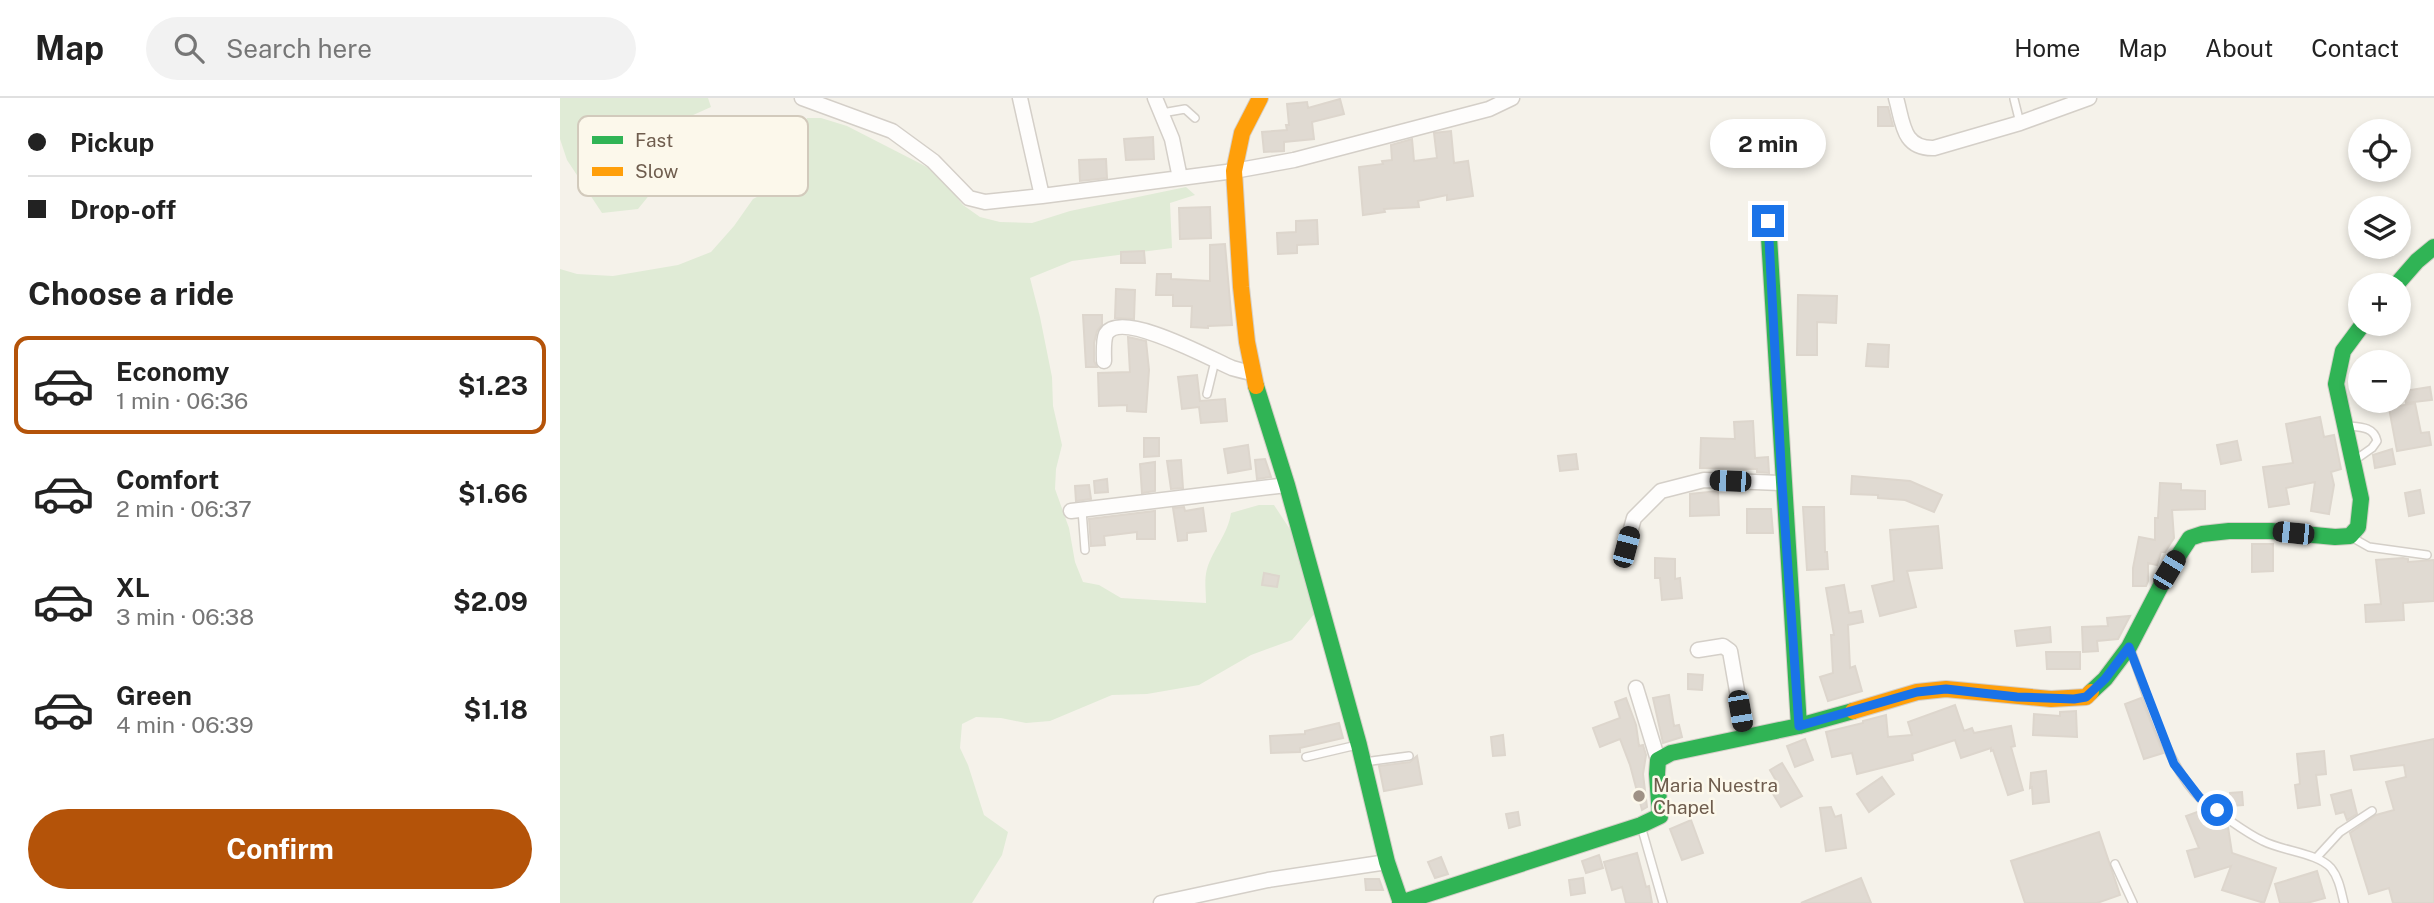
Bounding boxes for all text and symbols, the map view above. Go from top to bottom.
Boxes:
search box [146,17,636,80]
text: Map [35,29,104,67]
icon: search [170,29,208,67]
text: Search here [226,33,372,64]
text: Home [2014,34,2080,62]
text: Map [2118,34,2167,62]
text: About [2205,34,2273,62]
text: Contact [2311,34,2399,62]
legend [578,116,808,196]
map controls [2348,119,2411,413]
button: locate [2348,119,2411,182]
callout: 2 min [1710,120,1826,169]
text: Pickup [70,127,154,158]
text: Fast [635,129,673,151]
text: 2 min [1738,130,1798,157]
text: Slow [635,160,679,182]
text: Drop-off [70,194,176,225]
button: layers [2348,196,2411,259]
route end [1752,205,1784,237]
button: + [2348,273,2411,336]
text: Choose a ride [28,275,234,312]
button: − [2348,350,2411,413]
icon: car [32,354,95,417]
text: Economy [116,356,229,387]
text: $1.23 [458,370,528,401]
text: 1 min · 06:36 [116,387,248,414]
icon: car [32,462,95,525]
text: Comfort [116,464,219,495]
car [1709,470,1752,492]
text: $1.66 [458,478,528,509]
text: 2 min · 06:37 [116,495,252,522]
car [2272,520,2315,546]
car [1611,524,1642,570]
car [2150,547,2189,593]
icon: car [32,570,95,633]
text: XL [116,572,150,603]
text: $2.09 [453,586,528,617]
text: 3 min · 06:38 [116,603,254,630]
icon: car [32,678,95,741]
text: Green [116,680,192,711]
car [1727,688,1754,734]
text: $1.18 [464,694,528,725]
text: 4 min · 06:39 [116,711,254,738]
place label: Maria Nuestra Chapel [1653,774,1778,818]
marker: Maria Nuestra Chapel [1631,788,1647,804]
route start [2201,794,2233,826]
button: Confirm [28,809,532,889]

